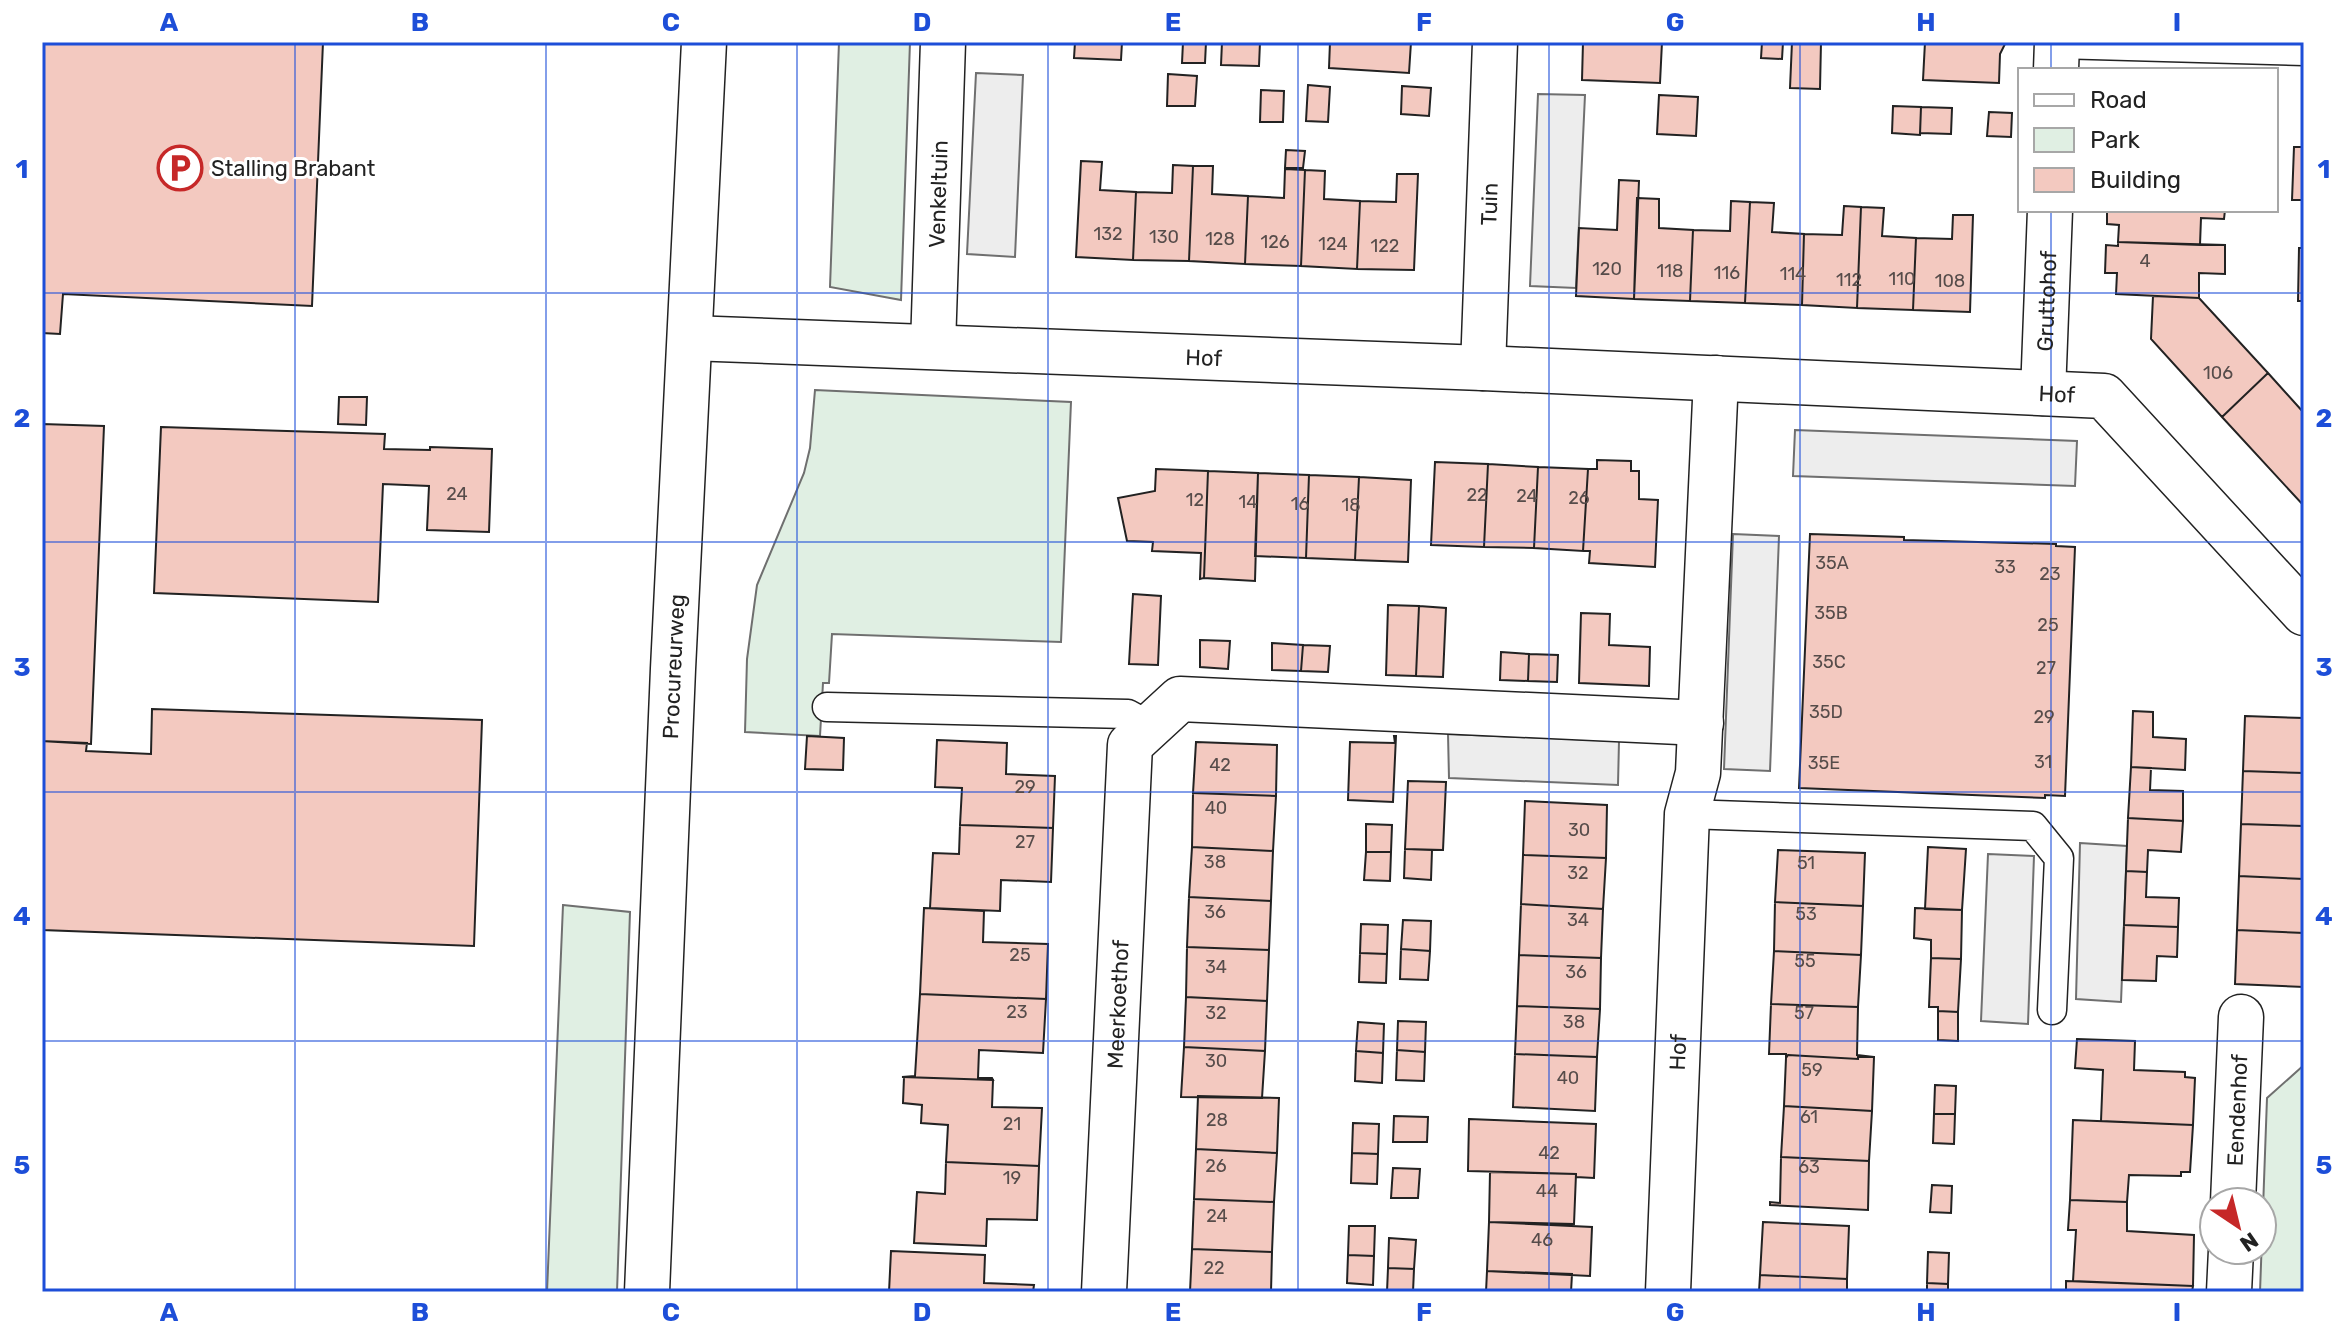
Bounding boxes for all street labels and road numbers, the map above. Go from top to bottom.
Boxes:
street label: Venkeltuin [923,140,954,249]
street label: Tuin [1475,182,1504,226]
street label: Gruttohof [2032,250,2062,352]
street label: Hof [1185,344,1223,372]
street label: Hof [2038,380,2076,409]
street label: Procureurweg [657,593,691,740]
street label: Meerkoethof [1102,939,1135,1070]
street label: Hof [1664,1033,1692,1071]
street label: Eendenhof [2222,1053,2253,1167]

